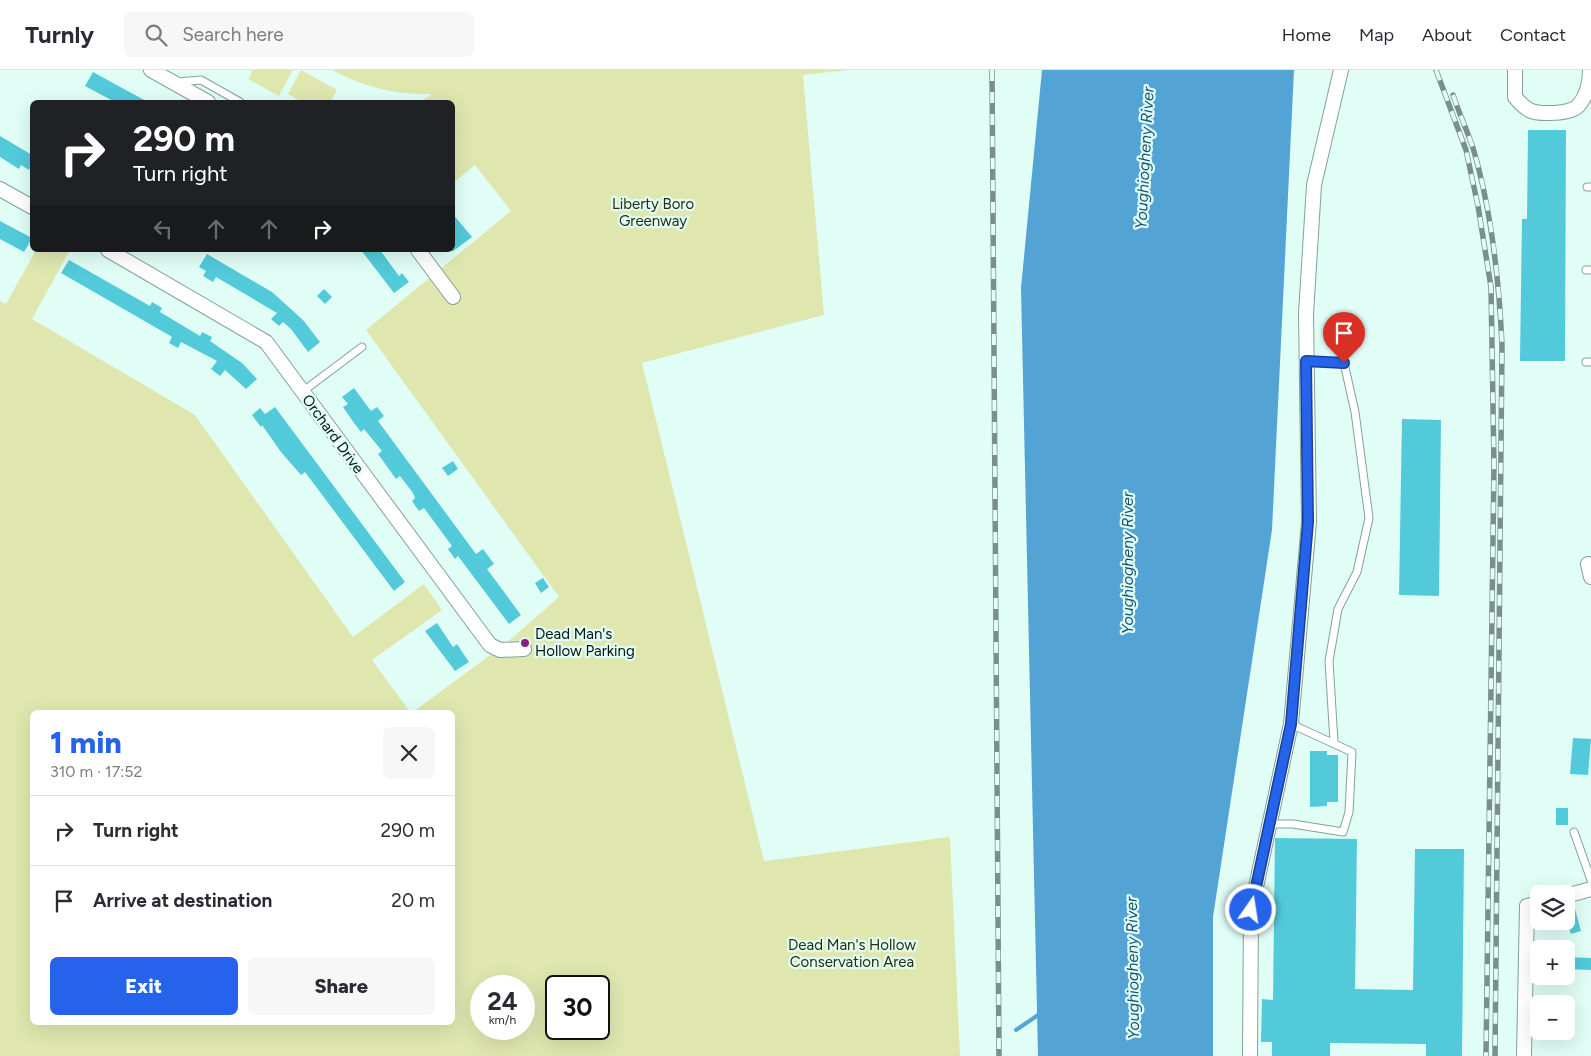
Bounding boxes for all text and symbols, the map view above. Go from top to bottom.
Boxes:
search box [124,12,474,57]
text: Turnly [25,20,94,49]
icon: search [142,21,170,49]
text: Search here [182,23,284,46]
text: Home [1282,24,1331,46]
text: Map [1359,24,1394,46]
text: About [1422,24,1472,46]
text: Contact [1500,24,1566,46]
water label: Youghiogheny River [1131,86,1158,230]
text: 290 m [133,118,235,160]
icon: right [50,120,115,185]
text: Turn right [133,160,228,187]
park label: Liberty Boro Greenway [612,195,694,230]
icon: left [149,215,177,243]
icon: ahead [202,215,230,243]
icon: ahead [255,215,283,243]
icon: right [308,215,336,243]
pin [1323,312,1365,363]
icon: arrive [1330,319,1358,347]
street label: Orchard Drive [298,391,368,477]
water label: Youghiogheny River [1118,491,1137,634]
place label: Dead Man's Hollow Parking [535,625,635,660]
marker: Dead Man's Hollow Parking [519,637,531,649]
text: 1 min [50,724,122,761]
button: close [383,727,435,779]
text: 310 m · 17:52 [50,762,143,781]
icon: right [50,817,78,845]
text: Turn right [93,819,179,842]
text: 290 m [381,819,435,842]
position arrow [1224,883,1276,935]
map controls [1530,885,1575,1040]
button: layers [1530,885,1575,930]
icon: arrive [50,887,78,915]
text: Arrive at destination [93,889,272,912]
text: 20 m [391,889,435,912]
water label: Youghiogheny River [1122,896,1143,1039]
park label: Dead Man's Hollow Conservation Area [788,936,916,971]
button: + [1530,940,1575,985]
button: Exit [50,957,238,1015]
button: Share [248,957,435,1015]
speed limit sign: 30 [545,975,610,1040]
text: 24 [487,986,518,1016]
button: − [1530,995,1575,1040]
text: km/h [489,1013,516,1027]

